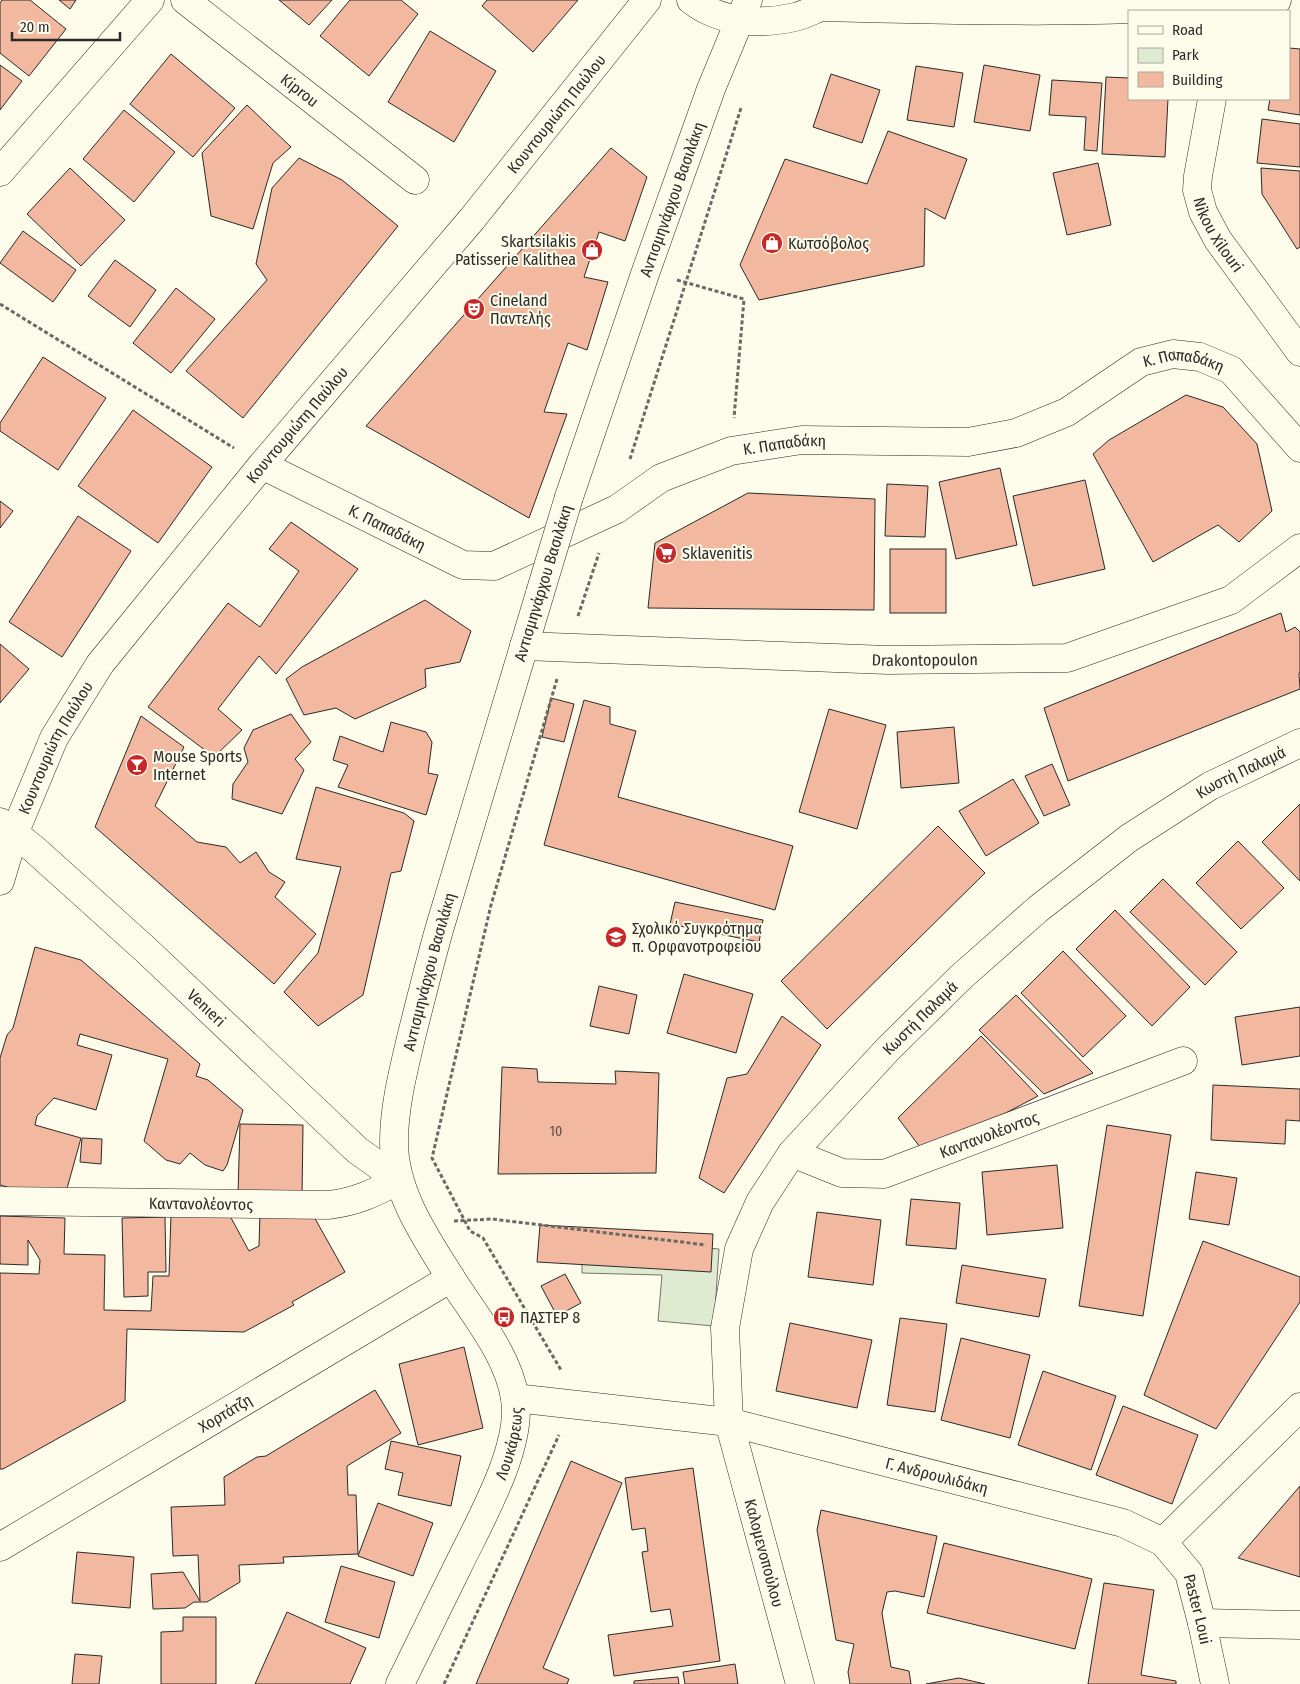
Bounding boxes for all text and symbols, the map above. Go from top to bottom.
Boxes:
scale bar [12,10,120,42]
legend [1128,10,1290,100]
text: 20 m [20,18,50,36]
text: Road [1172,21,1203,39]
text: Park [1172,46,1199,64]
street label: Κουντουριώτη Παύλου [503,50,609,177]
street label: Kiprou [277,69,323,111]
text: Building [1172,71,1223,89]
street label: Αντισμηνάρχου Βασιλάκη [635,119,708,279]
street label: Nikou Xilouri [1190,195,1248,276]
shop icon: Κωτσόβολος [760,231,784,255]
place label: Skartsilakis Patisserie Kalithea [455,232,576,269]
place label: Κωτσόβολος [788,234,869,253]
shop icon: Skartsilakis Patisserie Kalithea [580,238,604,262]
place label: Cineland Παντελής [490,291,551,328]
theatre icon: Cineland Παντελής [462,297,486,321]
street label: Κ. Παπαδάκη [1141,344,1227,376]
street label: Κουντουριώτη Παύλου [242,363,351,487]
street label: Κ. Παπαδάκη [742,430,826,459]
street label: Κ. Παπαδάκη [346,500,429,554]
street label: Αντισμηνάρχου Βασιλάκη [510,502,576,664]
supermarket icon: Sklavenitis [654,541,678,565]
place label: Sklavenitis [682,544,753,563]
street label: Drakontopoulon [871,649,978,670]
street label: Κουντουριώτη Παύλου [14,678,97,817]
street label: Κωστή Παλαμά [1192,742,1289,802]
place label: Mouse Sports Internet [153,747,242,784]
bar icon: Mouse Sports Internet [125,753,149,777]
street label: Αντισμηνάρχου Βασιλάκη [399,890,459,1053]
place label: Σχολικό Συγκρότημα π. Ορφανοτροφείου [632,919,762,956]
school or university icon: Σχολικό Συγκρότημα π. Ορφανοτροφείου [604,925,628,949]
street label: Κωστή Παλαμά [878,977,961,1058]
street label: Venιeri [184,985,230,1030]
street label: Καντανολέοντος [937,1107,1041,1162]
house number: 10 [550,1123,562,1140]
street label: Καντανολέοντος [149,1193,253,1214]
bus stop icon: ΠΑΣΤΕΡ 8 [492,1305,516,1329]
place label: ΠΑΣΤΕΡ 8 [520,1308,580,1327]
street label: Χορτάτζη [195,1390,255,1436]
street label: Λουκάρεως [491,1407,526,1482]
street label: Γ. Ανδρουλιδάκη [884,1453,990,1498]
street label: Καλομενοπούλου [740,1497,788,1609]
street label: Paster Loui [1180,1572,1216,1646]

